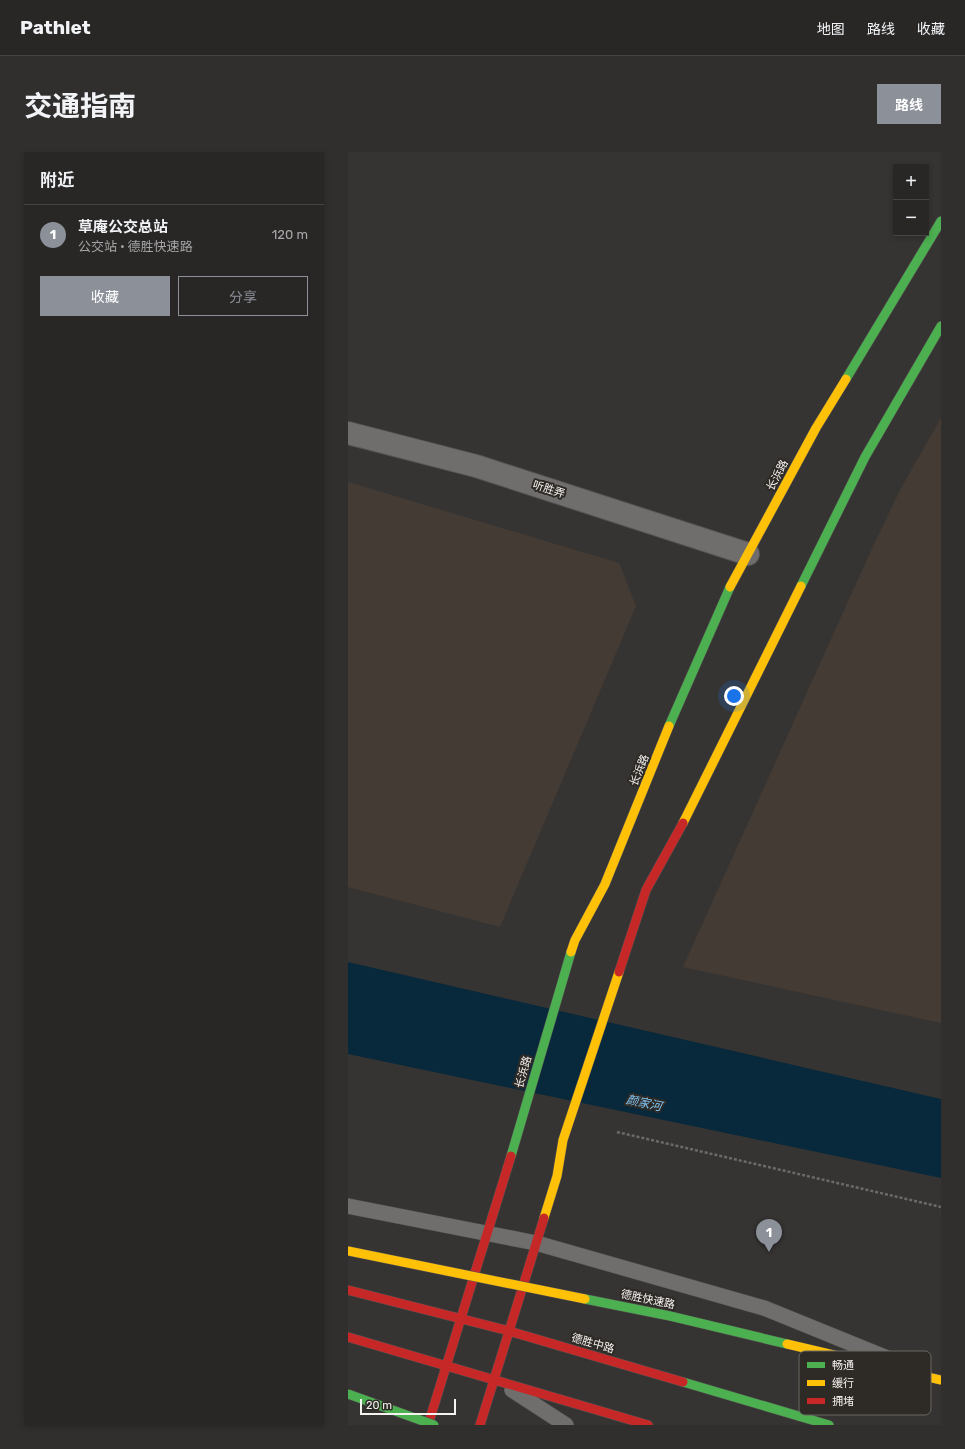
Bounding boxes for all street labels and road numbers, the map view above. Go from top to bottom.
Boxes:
street label: 长浜路 [764,458,791,493]
street label: 听胜弄 [531,478,567,501]
street label: 长浜路 [627,752,652,788]
street label: 长浜路 [513,1054,534,1090]
street label: 德胜快速路 [620,1287,676,1312]
street label: 德胜中路 [570,1331,616,1356]

